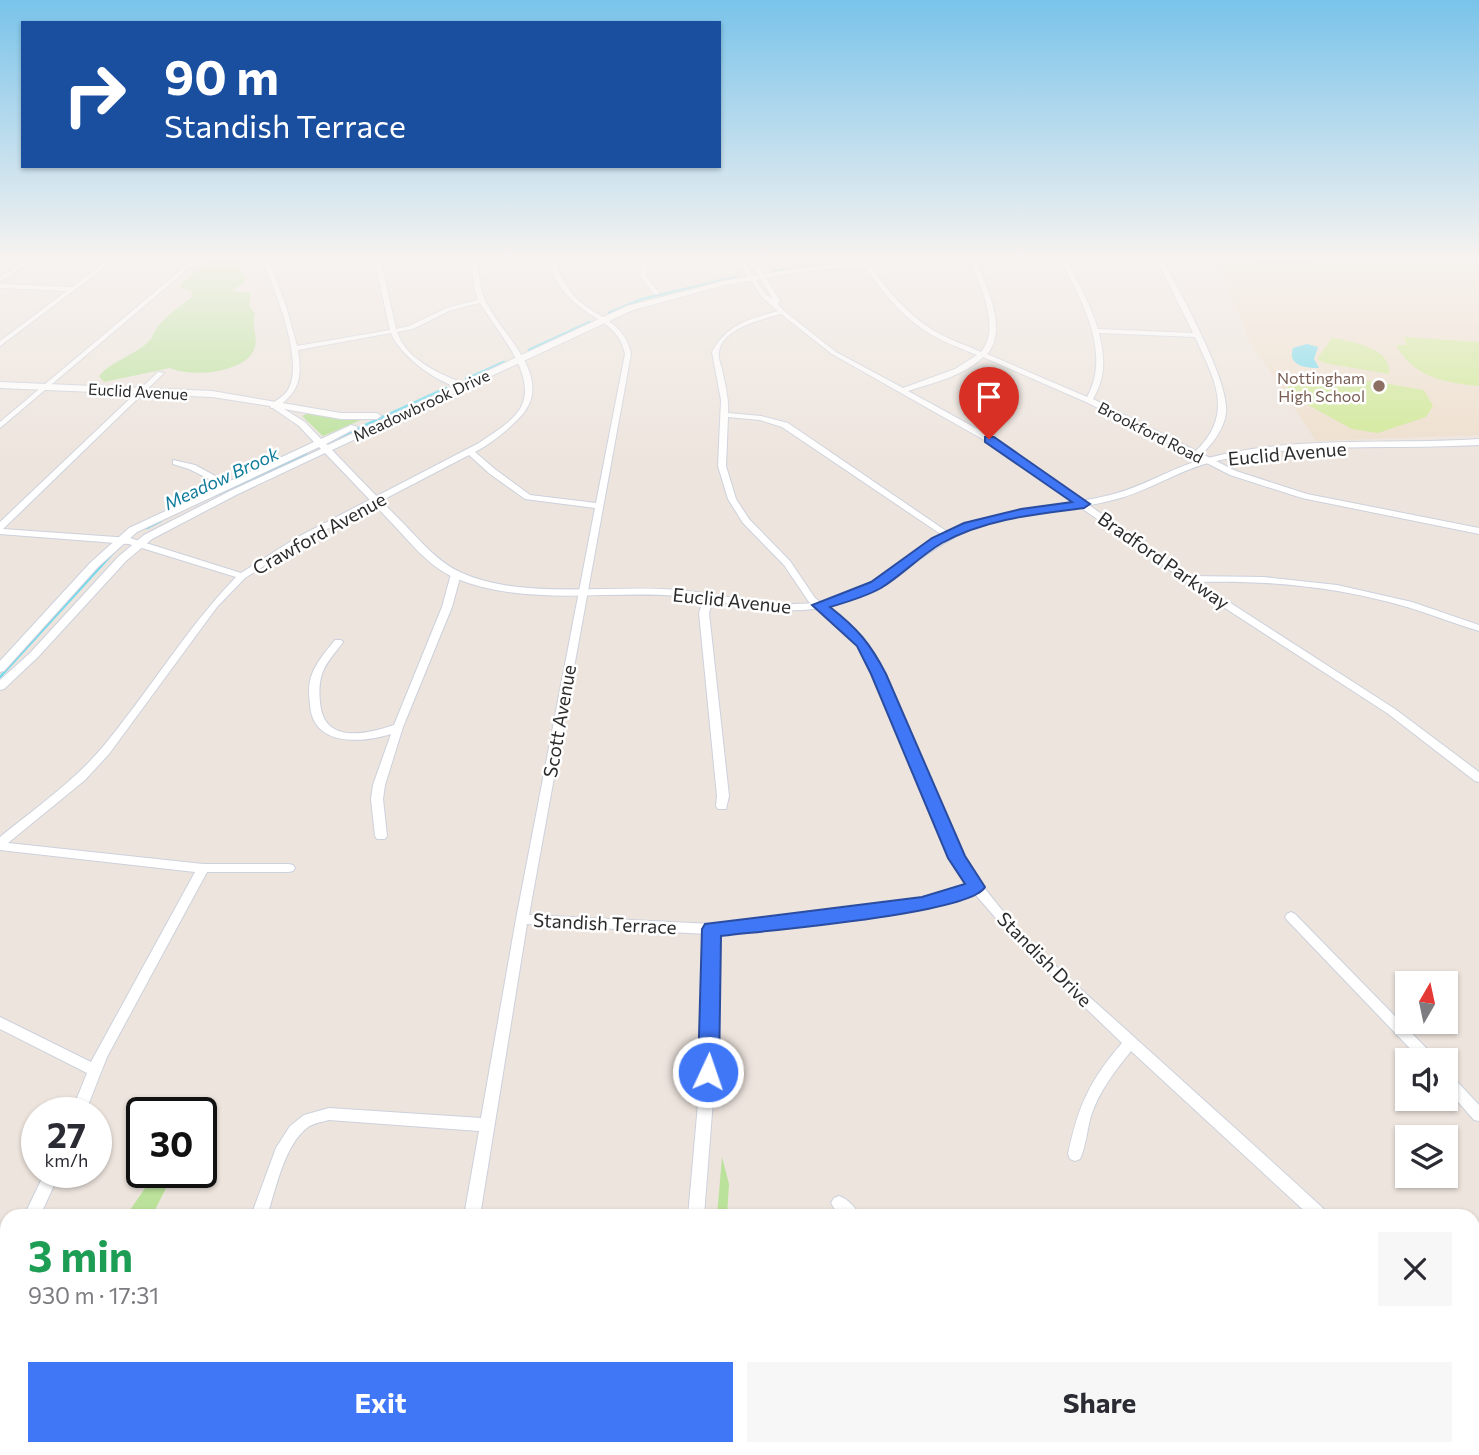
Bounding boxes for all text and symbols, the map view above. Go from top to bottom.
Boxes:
text: 90 m [164,45,279,105]
icon: right [49,49,140,140]
text: Standish Terrace [164,105,406,145]
street label: Meadowbrook Drive [350,365,492,445]
pin [959,367,1019,439]
place label: Nottingham High School [1277,368,1365,405]
icon: arrive [970,378,1008,416]
marker: Nottingham High School [1371,378,1387,394]
street label: Euclid Avenue [87,379,189,403]
street label: Brookford Road [1095,397,1207,467]
street label: Euclid Avenue [1227,436,1347,470]
water label: Meadow Brook [160,441,283,514]
street label: Crawford Avenue [248,487,390,579]
street label: Bradford Parkway [1094,506,1234,614]
street label: Euclid Avenue [672,582,792,618]
street label: Scott Avenue [538,663,580,779]
street label: Standish Drive [993,907,1097,1011]
street label: Standish Terrace [533,908,677,938]
north arrow [1395,971,1458,1034]
map controls [1395,971,1458,1188]
position arrow [671,1035,745,1109]
button: sound [1395,1048,1458,1111]
speed limit sign: 30 [126,1097,217,1188]
text: 27 [47,1112,86,1155]
button: layers [1395,1125,1458,1188]
text: km/h [45,1149,88,1171]
text: 3 min [28,1229,133,1281]
button: close [1378,1232,1452,1306]
text: 930 m · 17:31 [28,1281,159,1309]
button: Exit [28,1362,733,1442]
button: Share [747,1362,1452,1442]

